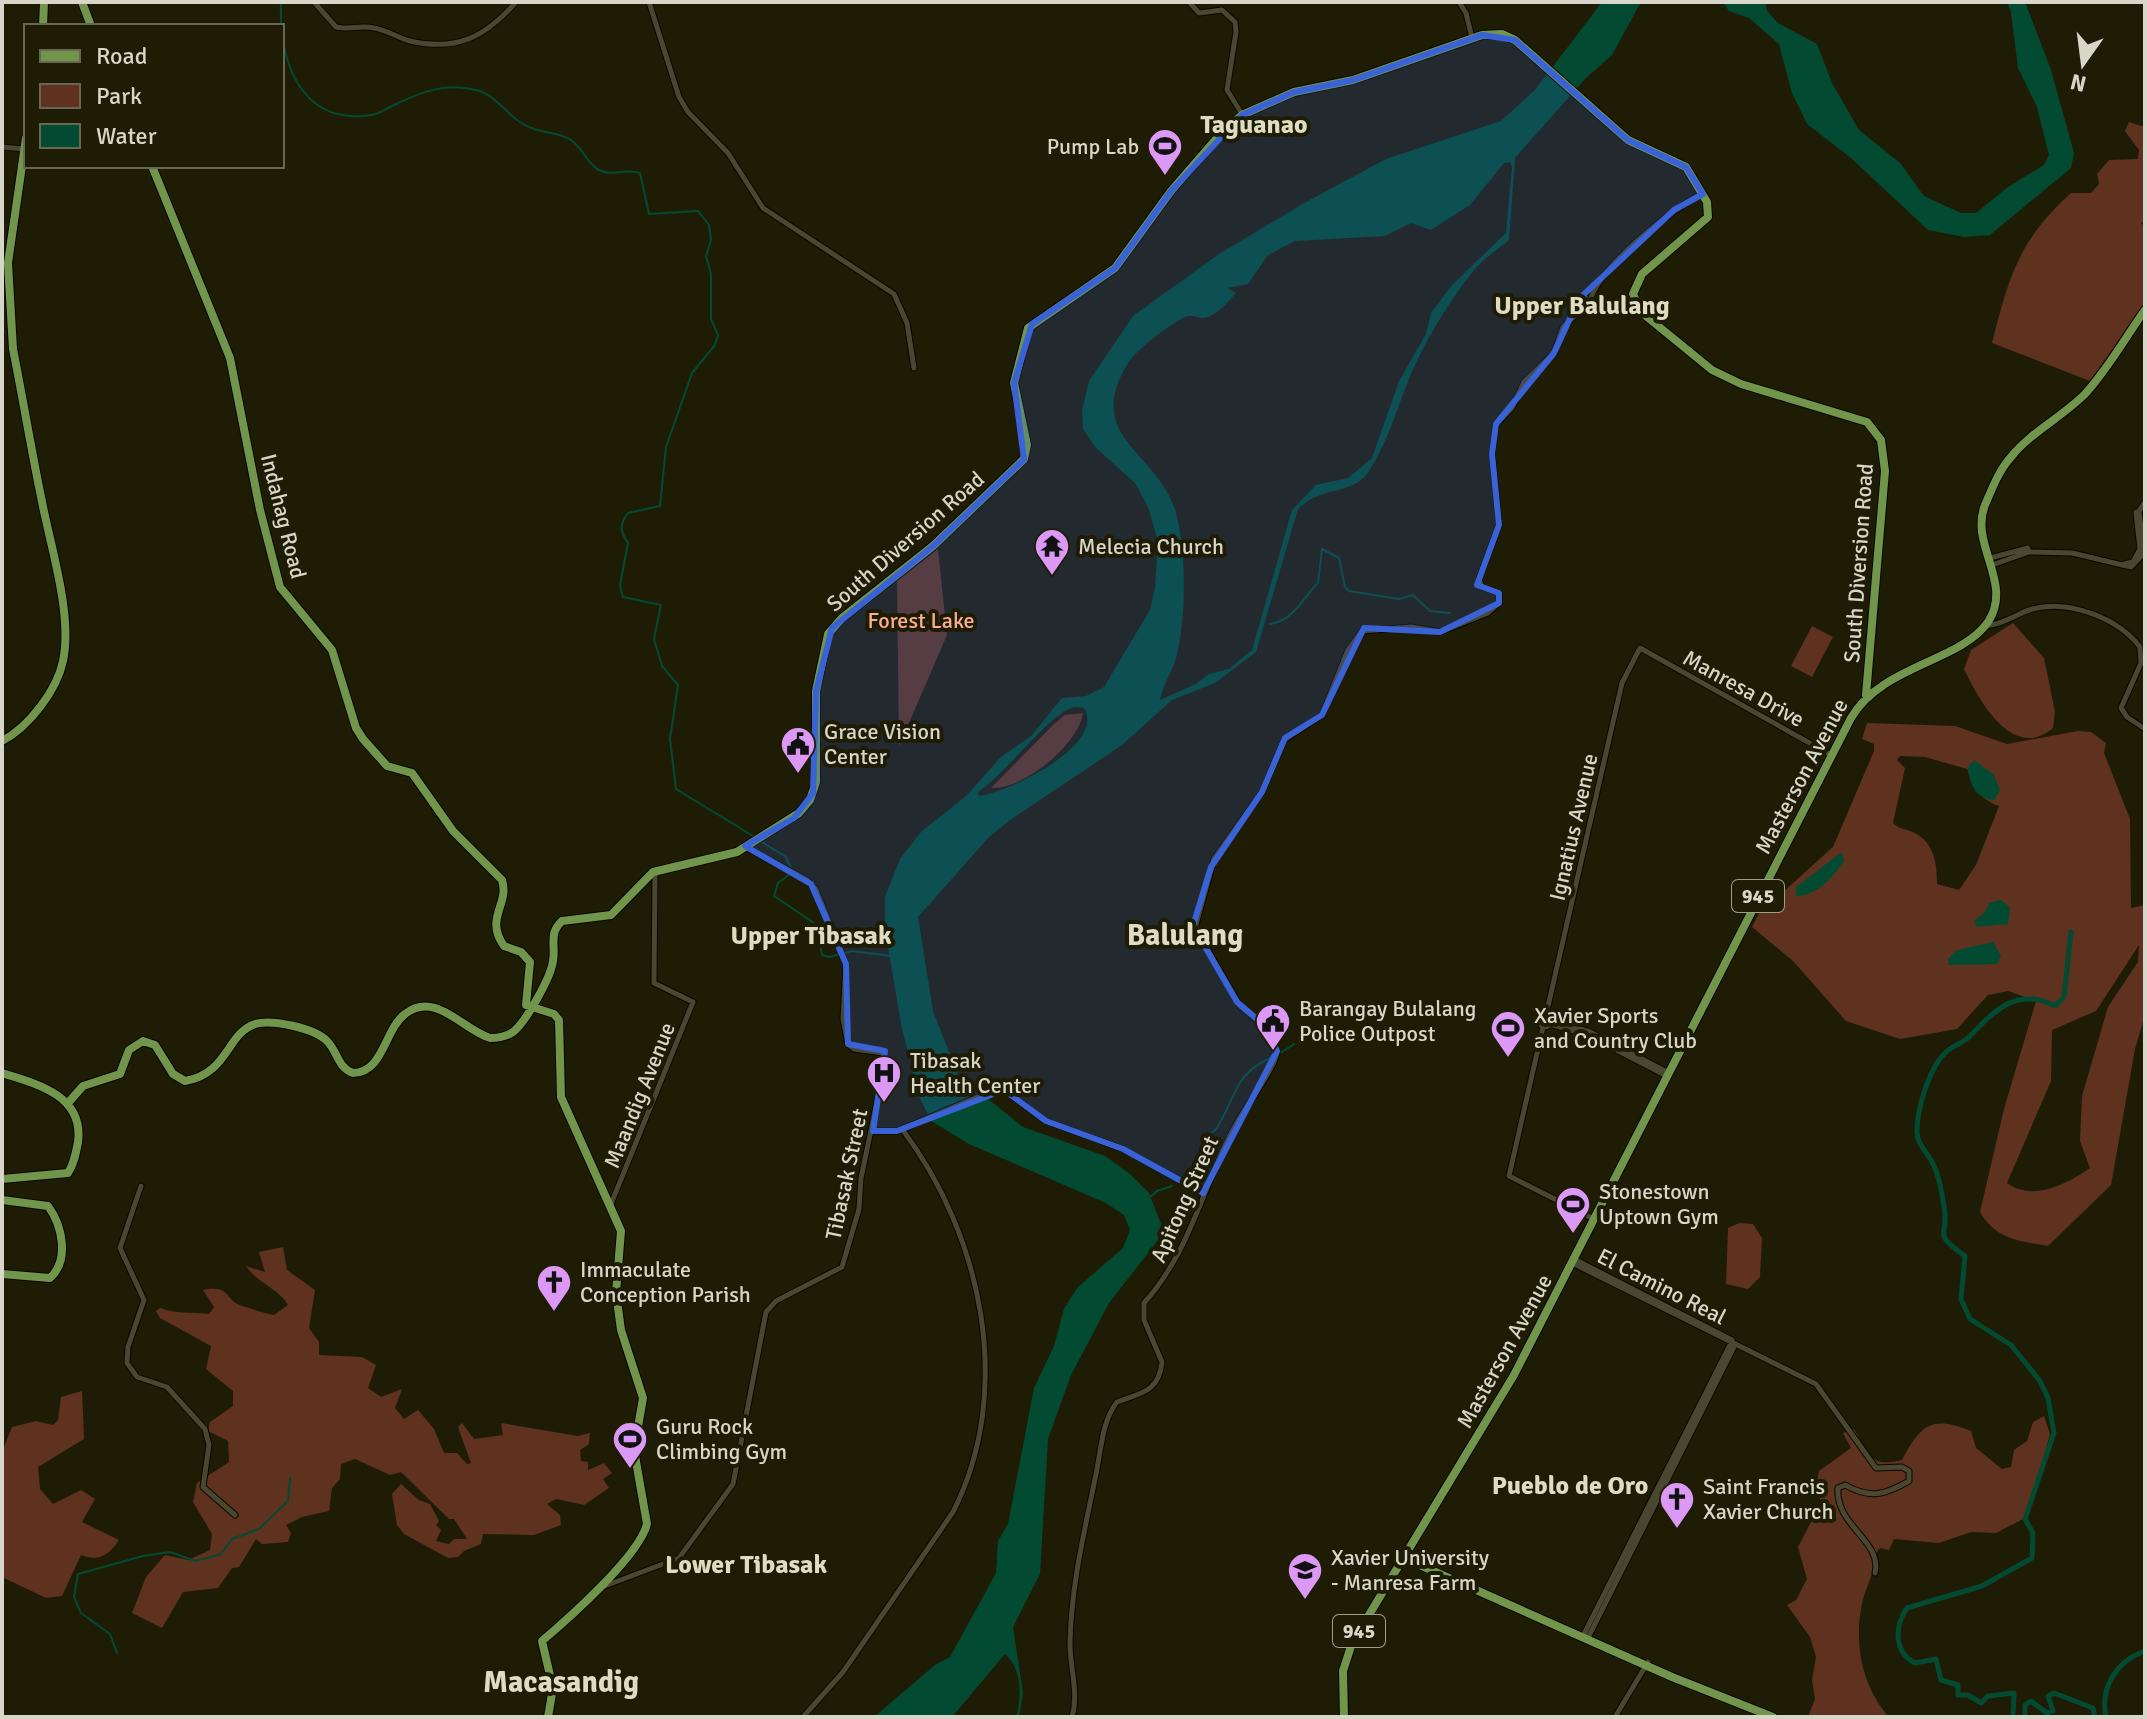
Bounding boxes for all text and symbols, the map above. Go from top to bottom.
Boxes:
legend [24,24,284,168]
north arrow [2043,24,2123,104]
text: Road [96,41,147,71]
text: N [2068,68,2089,98]
text: Park [96,81,142,111]
district label: Taguanao [1200,109,1308,141]
text: Water [96,121,157,151]
sports icon: Pump Lab [1146,127,1184,177]
place label: Pump Lab [1047,133,1139,160]
district label: Upper Balulang [1494,290,1670,322]
street label: Indahag Road [255,451,312,581]
street label: South Diversion Road [1838,462,1879,664]
street label: South Diversion Road [821,466,990,617]
temple icon: Melecia Church [1033,527,1071,577]
place label: Melecia Church [1078,533,1224,560]
park label: Forest Lake [867,607,975,634]
street label: Manresa Drive [1678,644,1809,733]
street label: Masterson Avenue [1749,694,1854,858]
place label: Grace Vision Center [824,718,941,770]
public building icon: Grace Vision Center [779,725,817,775]
street label: Ignatius Avenue [1543,751,1604,903]
road number: 945 [1732,880,1784,912]
district label: Balulang [1127,917,1243,954]
district label: Upper Tibasak [730,920,892,952]
place label: Barangay Bulalang Police Outpost [1299,995,1476,1047]
public building icon: Barangay Bulalang Police Outpost [1254,1002,1292,1052]
place label: Xavier Sports and Country Club [1534,1002,1697,1054]
sports icon: Xavier Sports and Country Club [1489,1009,1527,1059]
street label: Maandig Avenue [598,1018,681,1172]
place label: Tibasak Health Center [910,1047,1040,1099]
hospital icon: Tibasak Health Center [865,1054,903,1104]
street label: Tibasak Street [819,1106,874,1242]
street label: Apitong Street [1145,1131,1225,1267]
place label: Stonestown Uptown Gym [1599,1178,1719,1230]
sports icon: Stonestown Uptown Gym [1554,1185,1592,1235]
street label: El Camino Real [1593,1242,1731,1331]
place label: Immaculate Conception Parish [580,1256,751,1308]
church icon: Immaculate Conception Parish [535,1263,573,1313]
street label: Masterson Avenue [1451,1270,1558,1433]
place label: Guru Rock Climbing Gym [656,1413,787,1465]
sports icon: Guru Rock Climbing Gym [611,1420,649,1470]
district label: Pueblo de Oro [1492,1470,1648,1502]
place label: Saint Francis Xavier Church [1703,1473,1833,1525]
church icon: Saint Francis Xavier Church [1658,1480,1696,1530]
place label: Xavier University - Manresa Farm [1331,1544,1490,1596]
district label: Lower Tibasak [665,1549,827,1581]
school or university icon: Xavier University - Manresa Farm [1286,1551,1324,1601]
road number: 945 [1333,1615,1385,1647]
district label: Macasandig [483,1664,639,1701]

